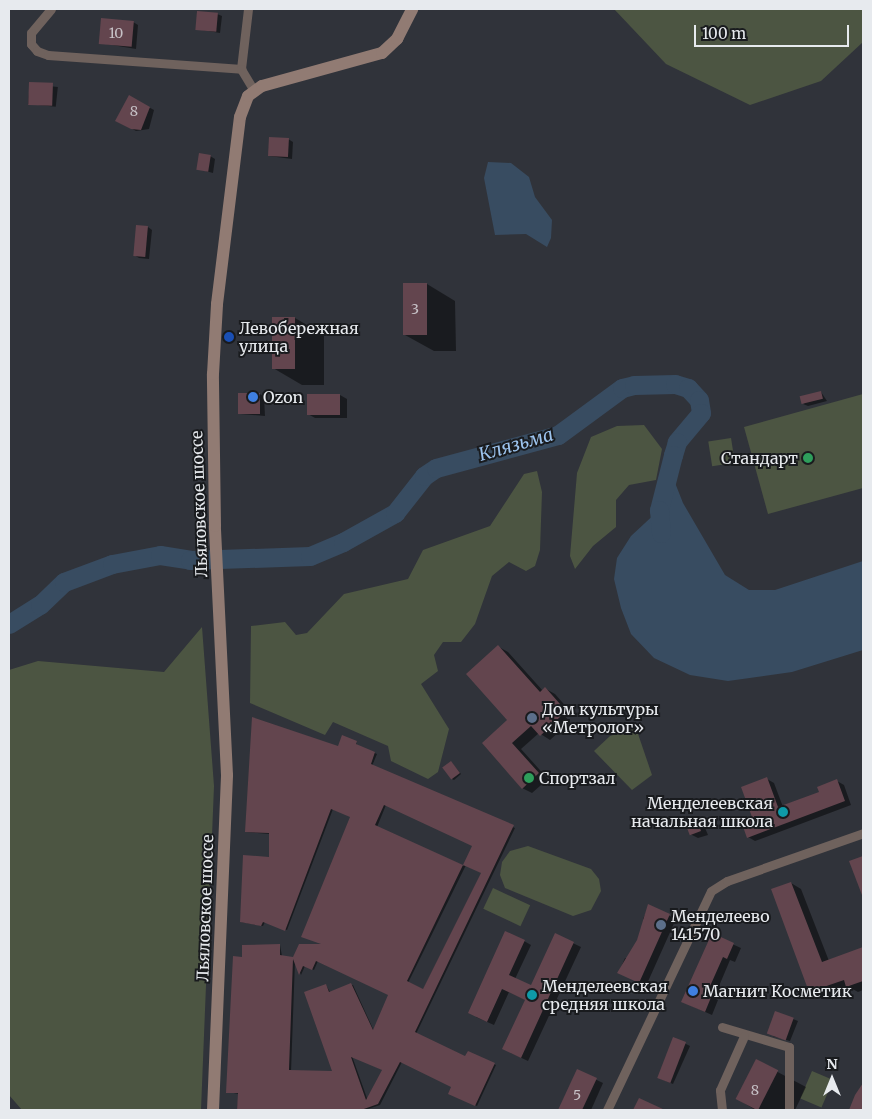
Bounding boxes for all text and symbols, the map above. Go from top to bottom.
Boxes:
scale bar [697,15,852,47]
text: 100 m [702,24,746,43]
house number: 10 [109,25,123,41]
house number: 8 [130,103,138,119]
house number: 3 [411,301,419,317]
place label: Левобережная улица [239,318,359,356]
marker: Левобережная улица [223,331,235,343]
place label: Ozon [263,387,303,407]
marker: Ozon [247,391,259,403]
water label: Клязьма [476,424,556,466]
street label: Льяловское шоссе [187,430,211,578]
place label: Стандарт [721,448,798,468]
marker: Стандарт [802,452,814,464]
place label: Дом культуры «Метролог» [542,699,659,737]
marker: Дом культуры «Метролог» [526,712,538,724]
place label: Спортзал [539,768,615,788]
marker: Спортзал [523,772,535,784]
place label: Менделеевская начальная школа [631,793,773,831]
marker: Менделеевская начальная школа [777,806,789,818]
street label: Льяловское шоссе [193,834,217,982]
place label: Менделеево 141570 [671,906,770,944]
marker: Менделеево 141570 [655,919,667,931]
place label: Менделеевская средняя школа [542,976,668,1014]
place label: Магнит Косметик [703,981,852,1001]
marker: Магнит Косметик [687,985,699,997]
marker: Менделеевская средняя школа [526,989,538,1001]
north arrow [807,1054,857,1104]
text: N [826,1055,838,1073]
house number: 8 [751,1082,759,1098]
house number: 5 [573,1087,581,1103]

